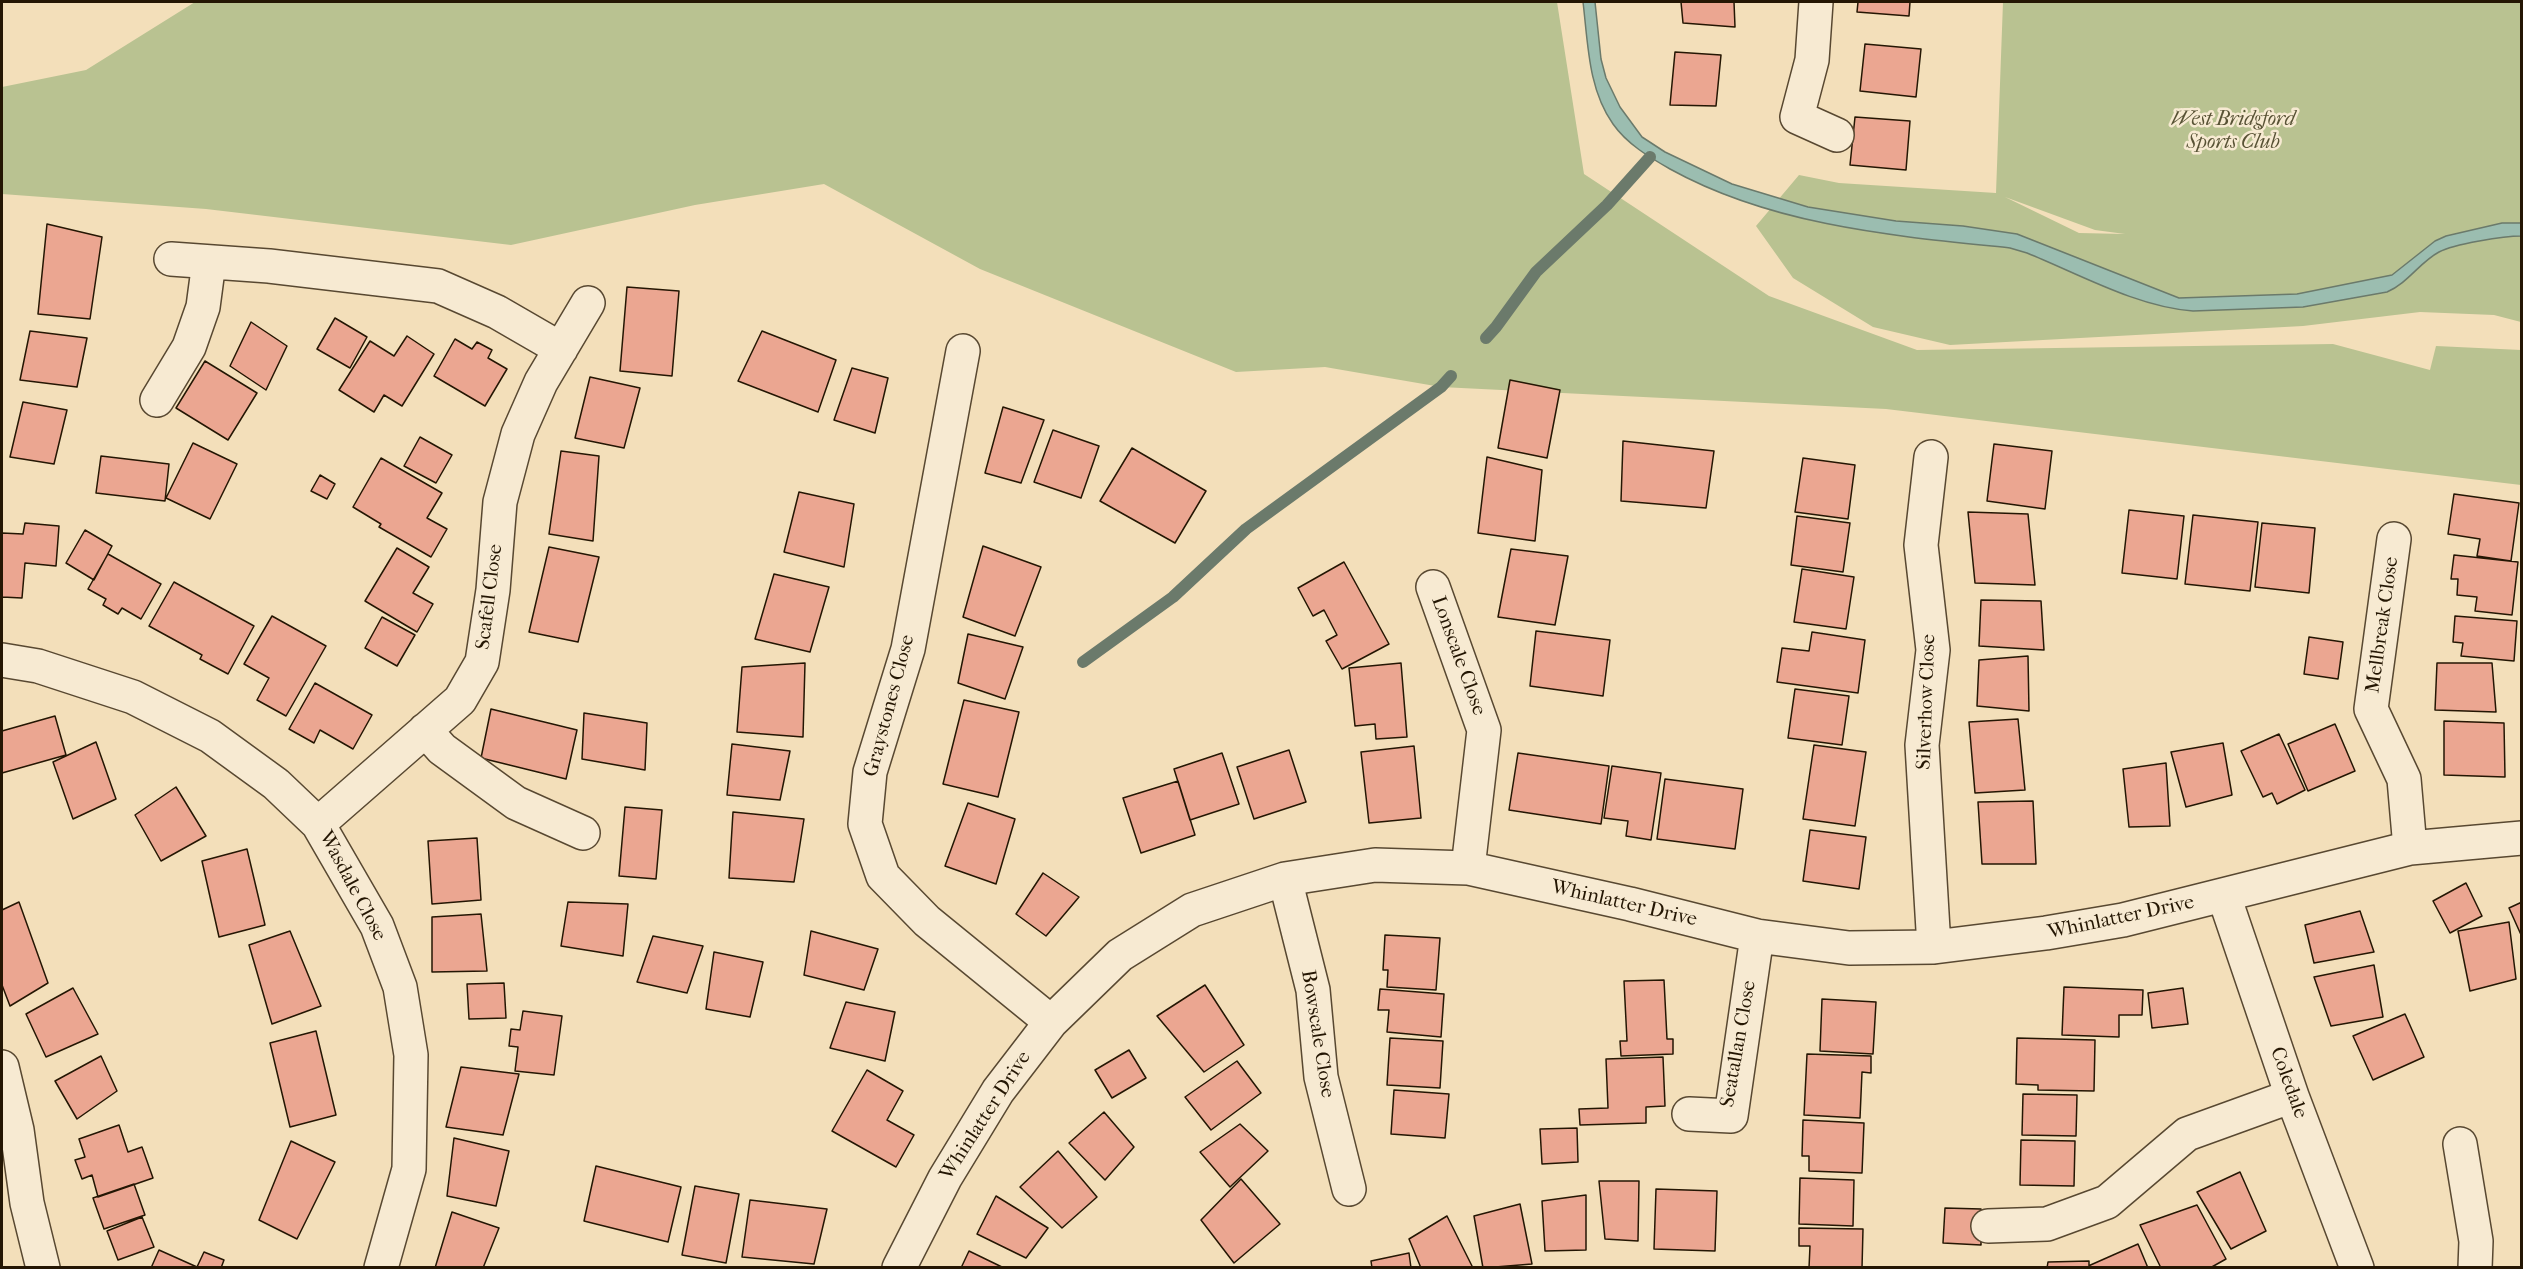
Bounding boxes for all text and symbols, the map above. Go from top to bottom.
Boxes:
park label: West Bridgford Sports Club [2171,108,2295,155]
street label: Scafell Close [472,543,508,651]
street label: Mellbreak Close [2362,555,2404,695]
street label: Lonscale Close [1425,593,1491,719]
street label: Graystones Close [860,632,920,780]
street label: Silverhow Close [1913,634,1941,770]
street label: Wasdale Close [313,827,391,945]
street label: Whinlatter Drive [1549,876,1699,932]
street label: Whinlatter Drive [2046,891,2196,945]
street label: Bowscale Close [1295,968,1339,1100]
street label: Seatallan Close [1716,979,1762,1109]
street label: Coledale [2264,1044,2312,1122]
street label: Whinlatter Drive [935,1047,1037,1185]

